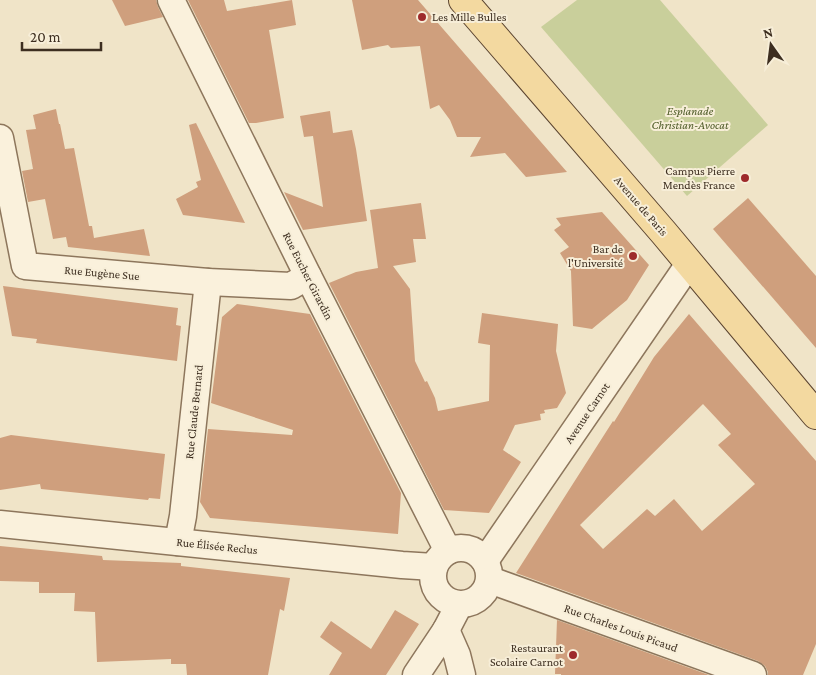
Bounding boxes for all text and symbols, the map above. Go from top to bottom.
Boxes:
place label: Les Mille Bulles [432,10,507,24]
marker: Les Mille Bulles [416,11,428,23]
scale bar [22,20,101,52]
north arrow [746,20,796,70]
text: N [761,23,775,41]
text: 20 m [30,29,61,45]
park label: Esplanade Christian-Avocat [652,104,729,132]
place label: Campus Pierre Mendès France [663,164,735,192]
marker: Campus Pierre Mendès France [739,172,751,184]
street label: Avenue de Paris [611,173,671,239]
street label: Rue Eucher Girardin [280,230,336,323]
place label: Bar de l'Université [568,242,623,270]
marker: Bar de l'Université [627,250,639,262]
street label: Rue Eugène Sue [64,263,140,283]
street label: Rue Claude Bernard [182,363,206,460]
street label: Avenue Carnot [561,379,613,446]
street label: Rue Élisée Reclus [176,535,259,557]
street label: Rue Charles Louis Picaud [562,601,680,655]
place label: Restaurant Scolaire Carnot [490,641,564,669]
marker: Restaurant Scolaire Carnot [567,649,579,661]

